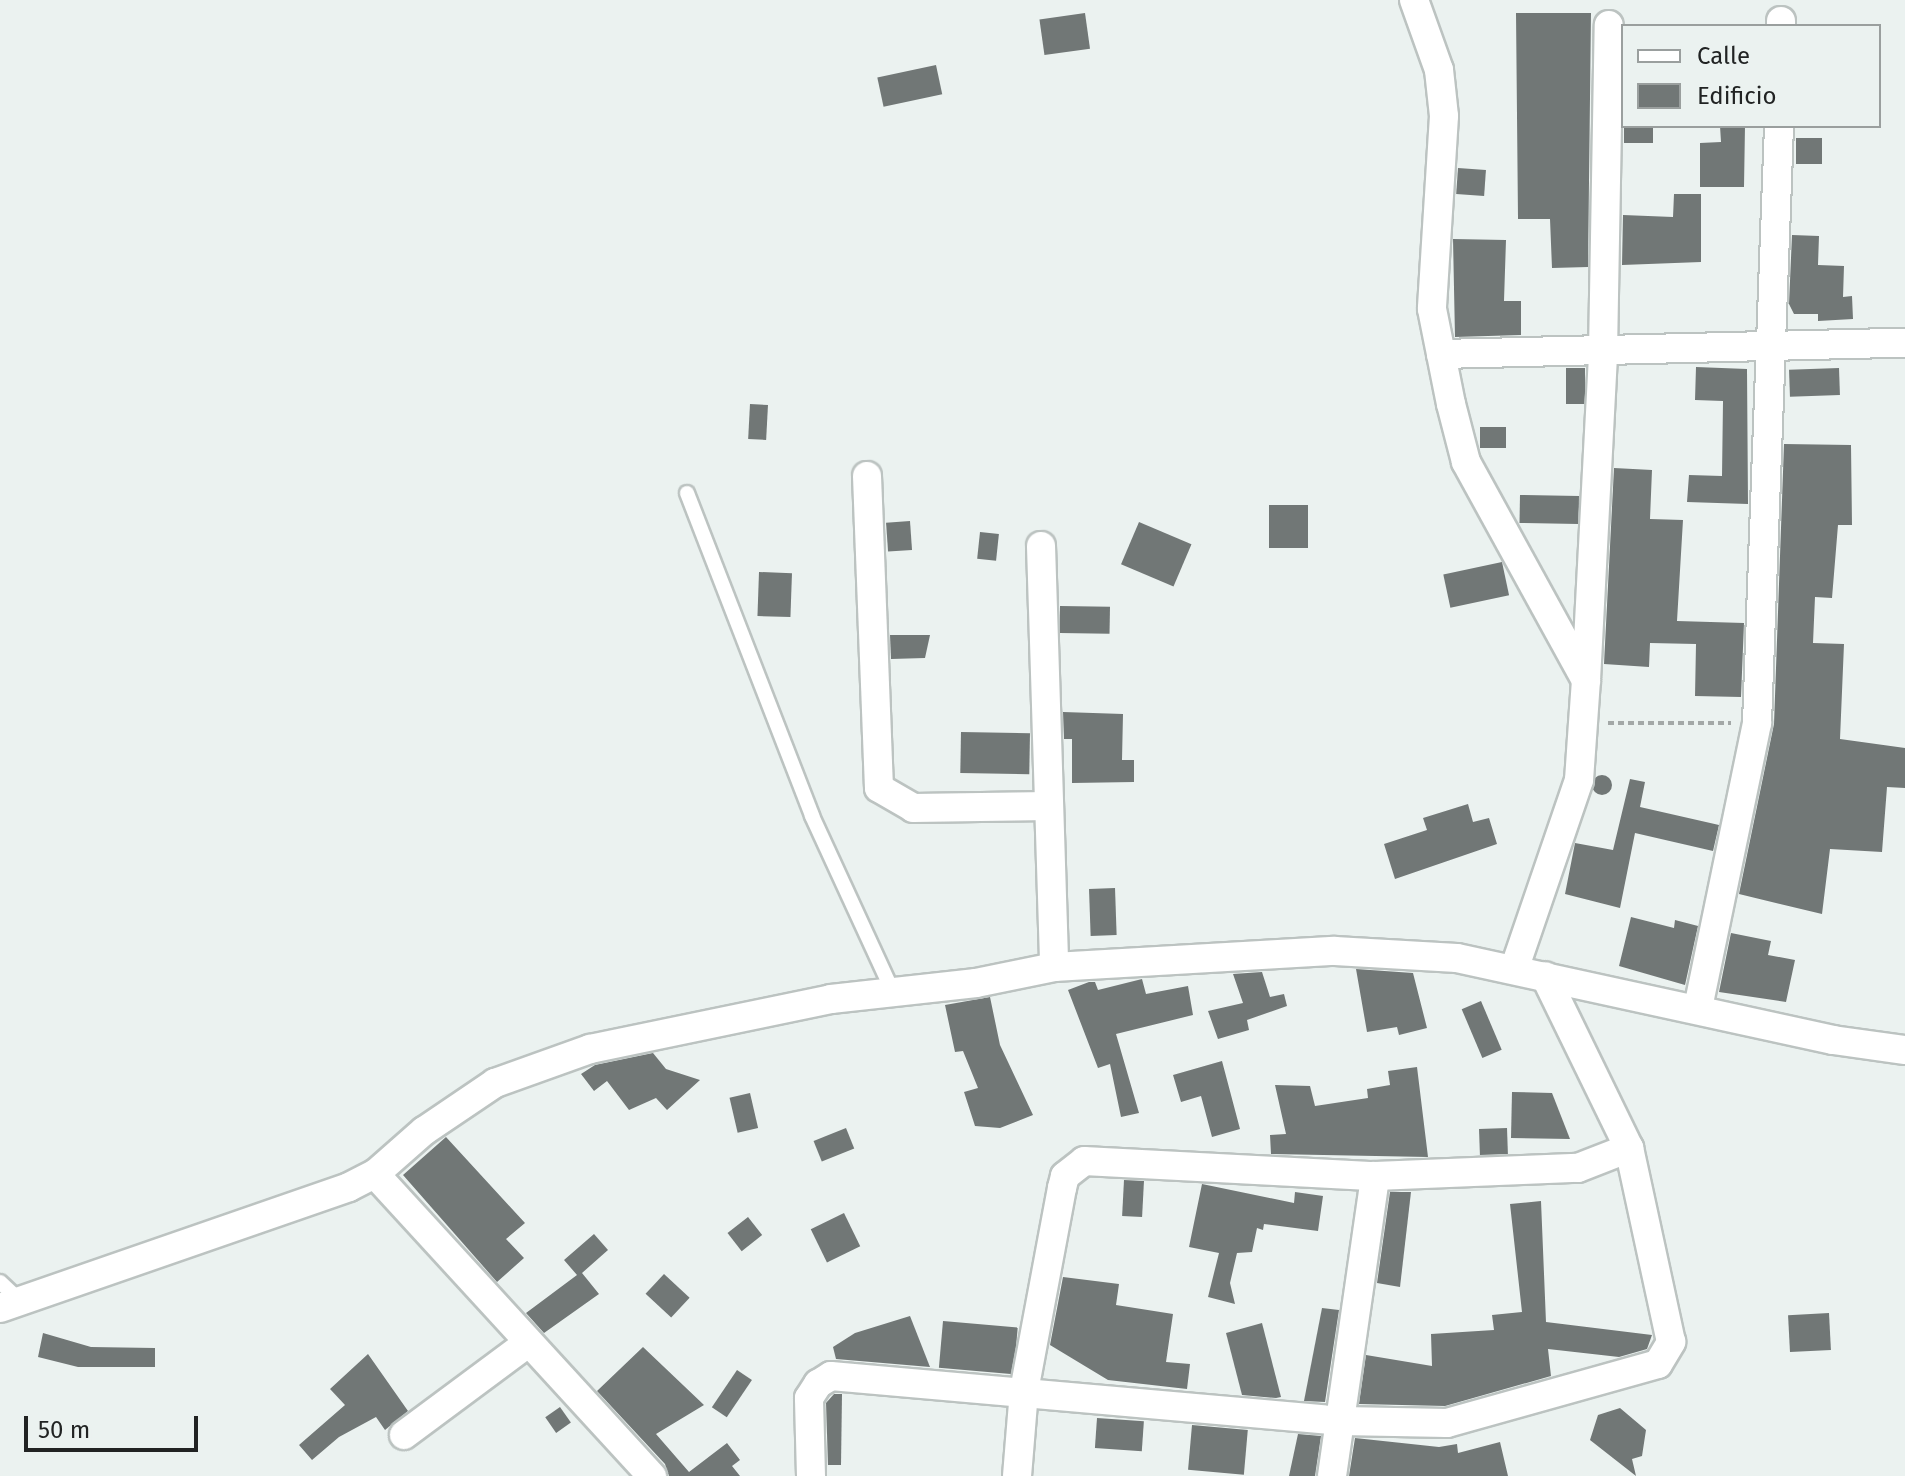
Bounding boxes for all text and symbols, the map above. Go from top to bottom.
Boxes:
legend [1621,24,1881,128]
text: Calle [1697,42,1750,70]
text: Edificio [1697,82,1777,110]
scale bar [28,1400,202,1450]
text: 50 m [38,1416,90,1444]

